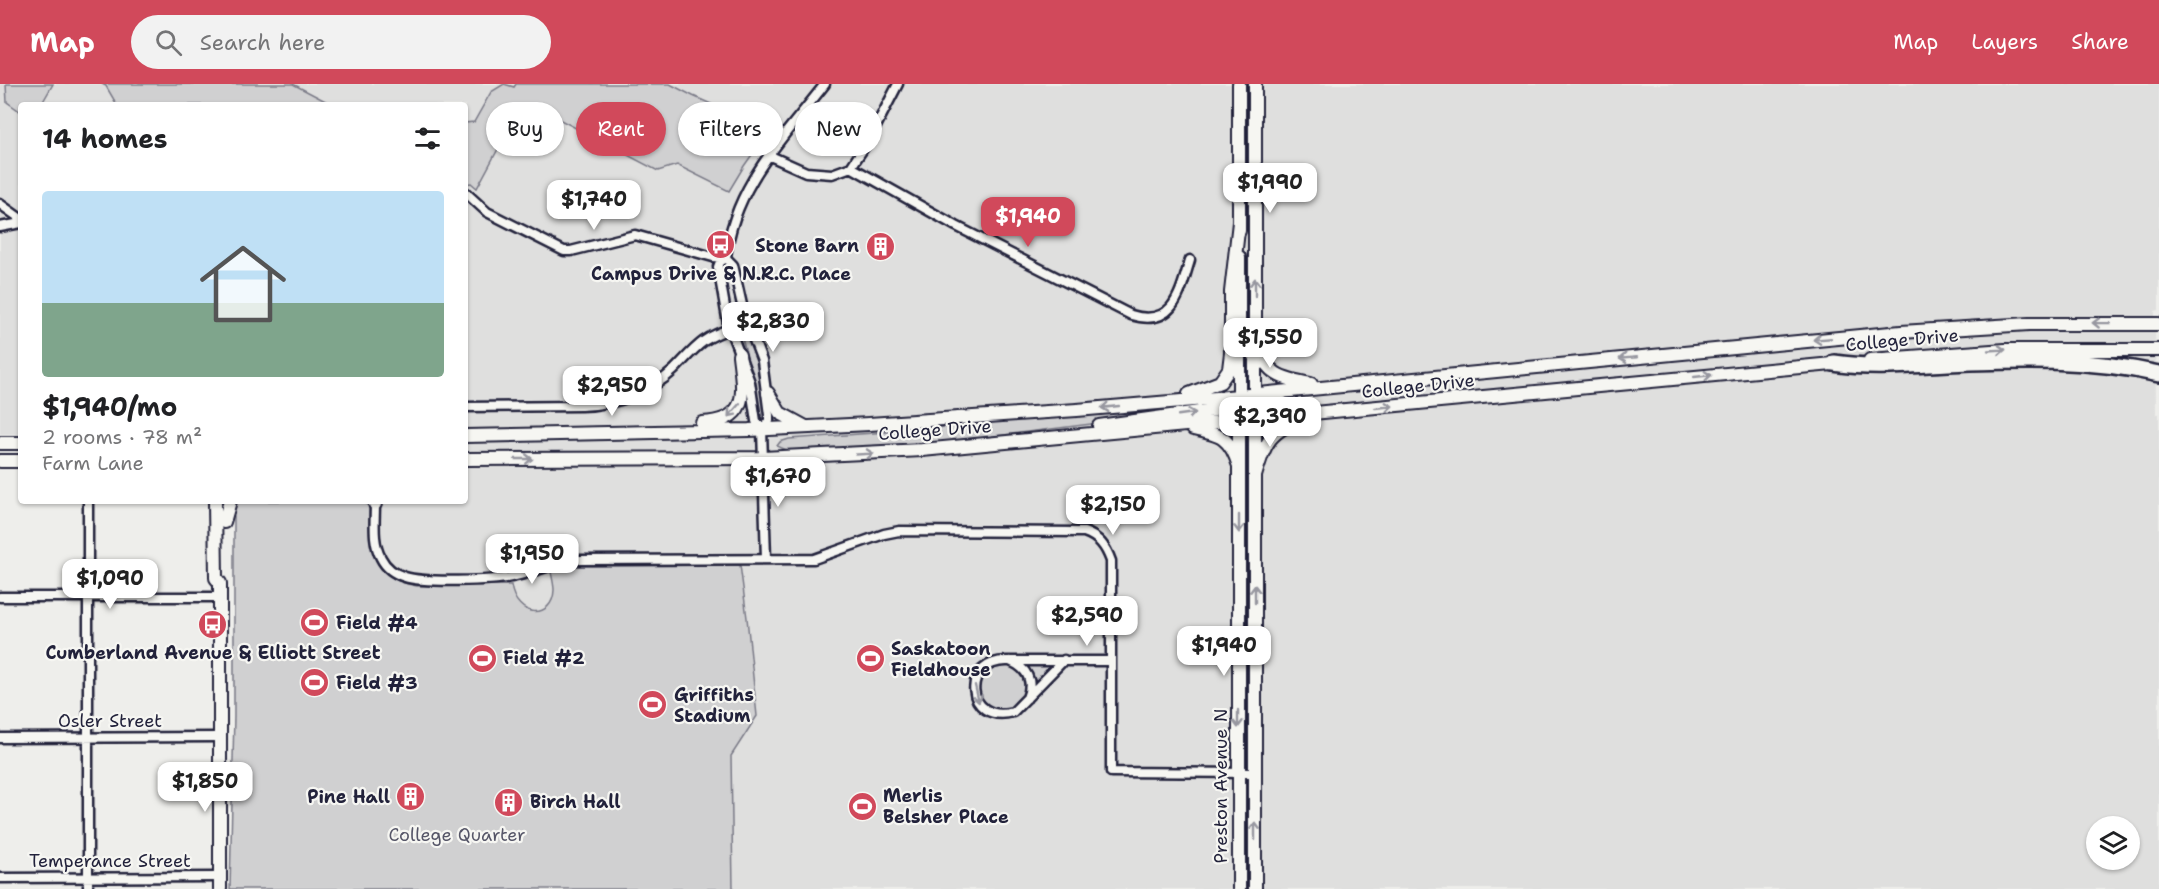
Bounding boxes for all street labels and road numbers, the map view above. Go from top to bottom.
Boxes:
street label: College Drive [1844,323,1960,357]
street label: College Drive [1360,368,1476,404]
street label: College Drive [878,414,992,446]
street label: Osler Street [58,709,162,733]
street label: Preston Avenue N [1209,709,1233,863]
street label: Temperance Street [29,849,191,873]

